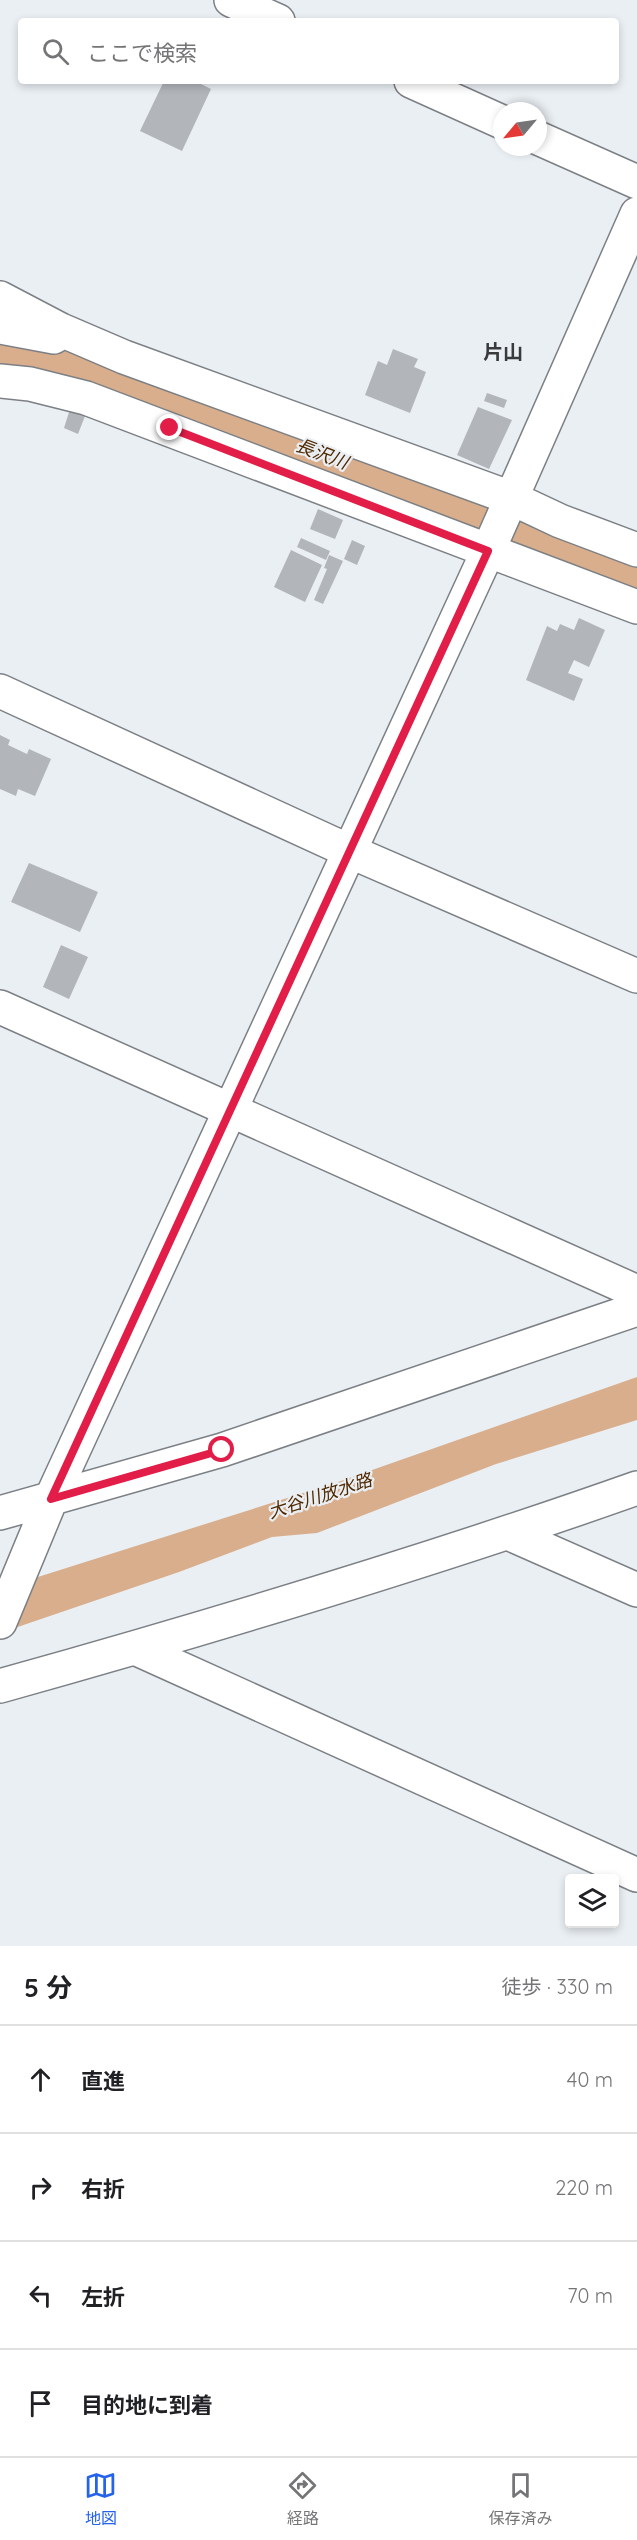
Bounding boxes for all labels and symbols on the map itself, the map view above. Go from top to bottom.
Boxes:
north arrow [493,102,547,156]
district label: 片山 [483,339,523,364]
route end [156,414,182,440]
water label: 長沢川 [293,433,353,475]
route start [208,1436,234,1462]
water label: 大谷川放水路 [265,1467,377,1523]

